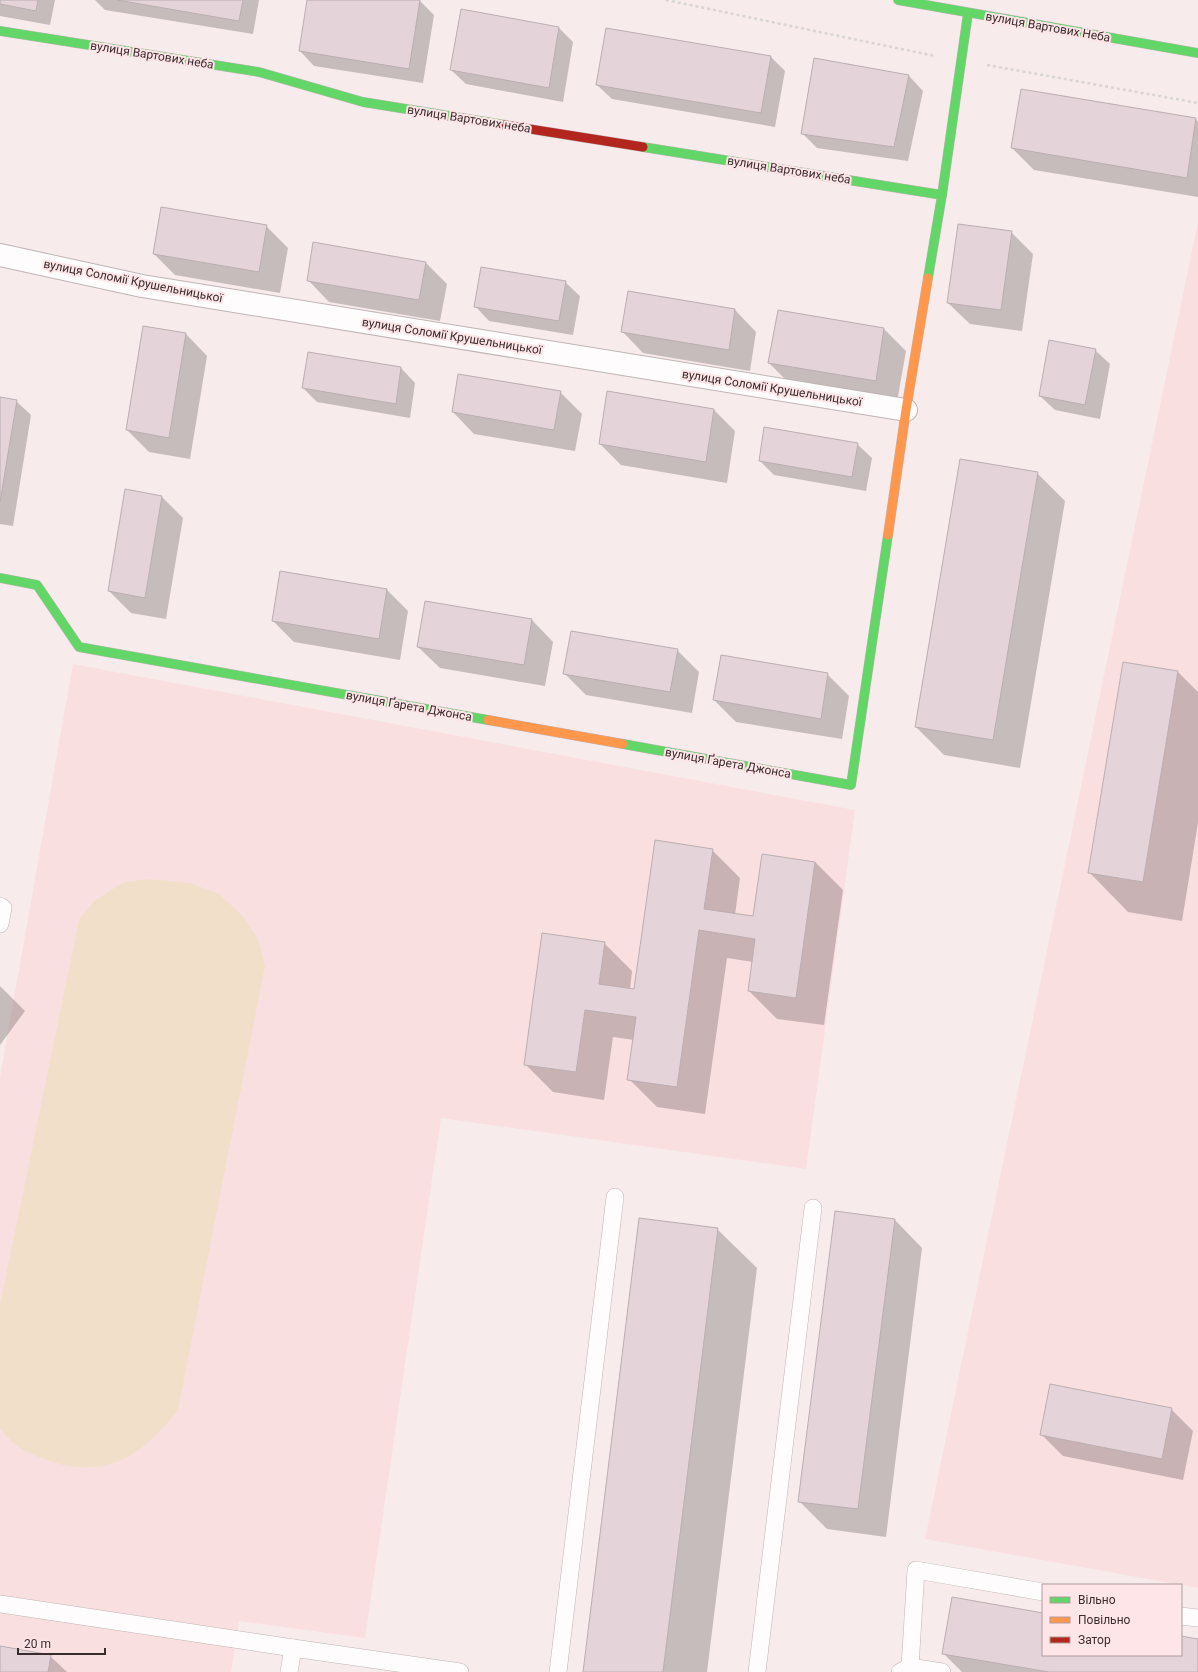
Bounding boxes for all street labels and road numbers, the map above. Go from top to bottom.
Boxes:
street label: вулиця Вартових Неба [985,9,1111,45]
street label: вулиця Вартових неба [89,38,215,72]
street label: вулиця Вартових неба [406,102,532,136]
street label: вулиця Вартових неба [726,153,852,187]
street label: вулиця Соломії Крушельницької [42,257,225,305]
street label: вулиця Соломії Крушельницької [361,315,544,357]
street label: вулиця Соломії Крушельницької [681,367,864,409]
street label: вулиця Ґарета Джонса [345,687,473,724]
street label: вулиця Ґарета Джонса [664,744,792,781]

